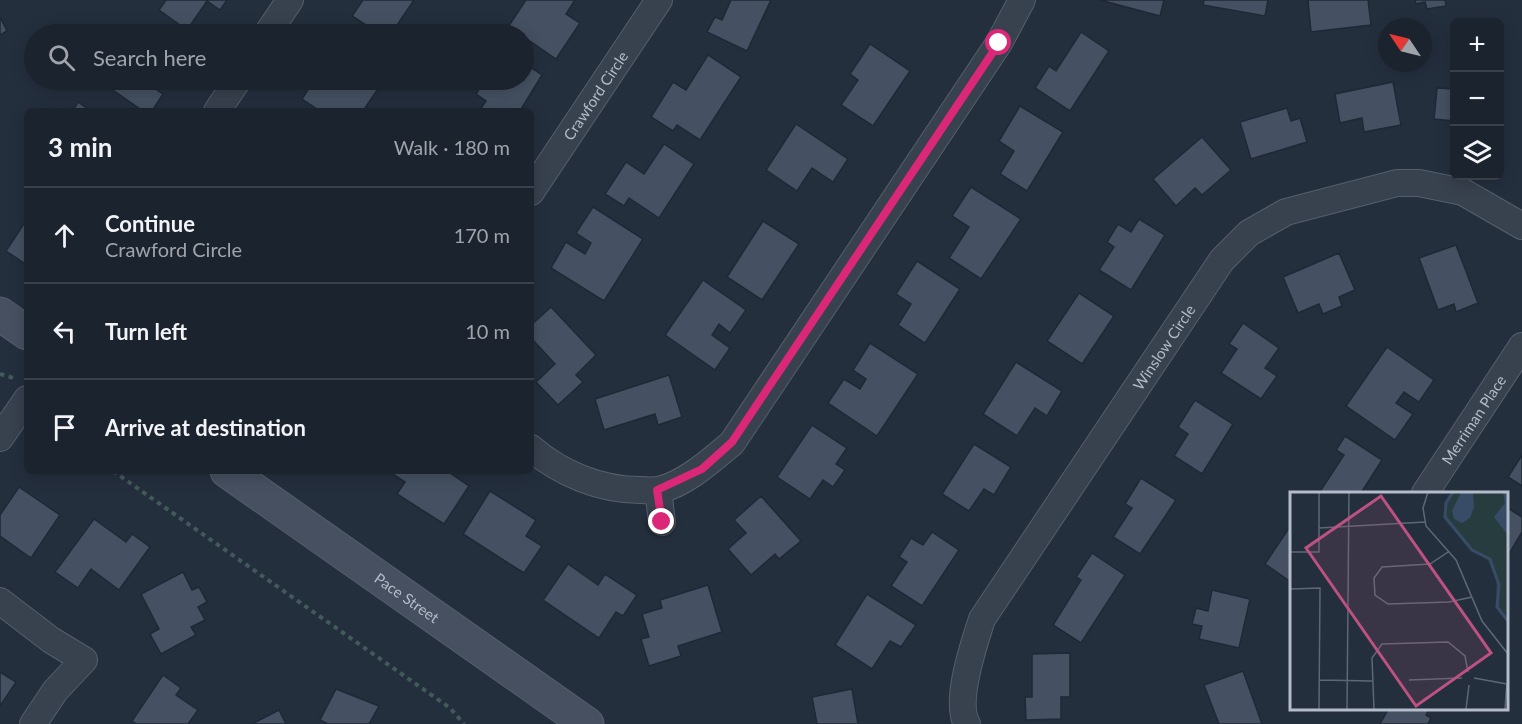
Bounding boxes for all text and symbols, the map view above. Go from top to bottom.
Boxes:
north arrow [1378,18,1432,72]
map controls [1450,18,1504,180]
button: + [1450,18,1504,72]
search box [24,24,534,90]
route start [985,29,1011,55]
icon: search [45,41,78,74]
text: Search here [93,44,206,71]
street label: Crawford Circle [559,48,631,143]
button: − [1450,72,1504,126]
button: layers [1450,126,1504,180]
text: 3 min [48,131,112,163]
text: Walk · 180 m [394,135,510,159]
text: Continue [105,210,195,237]
icon: ahead [48,219,81,252]
text: 170 m [454,223,510,247]
text: Crawford Circle [105,237,242,261]
street label: Winslow Circle [1129,301,1199,393]
icon: left [48,315,81,348]
text: Turn left [105,318,187,345]
text: 10 m [465,319,510,343]
street label: Merriman Place [1438,371,1509,468]
icon: arrive [48,411,81,444]
text: Arrive at destination [105,414,306,441]
inset map [1290,492,1507,709]
route end [648,508,674,534]
street label: Pace Street [371,569,443,627]

